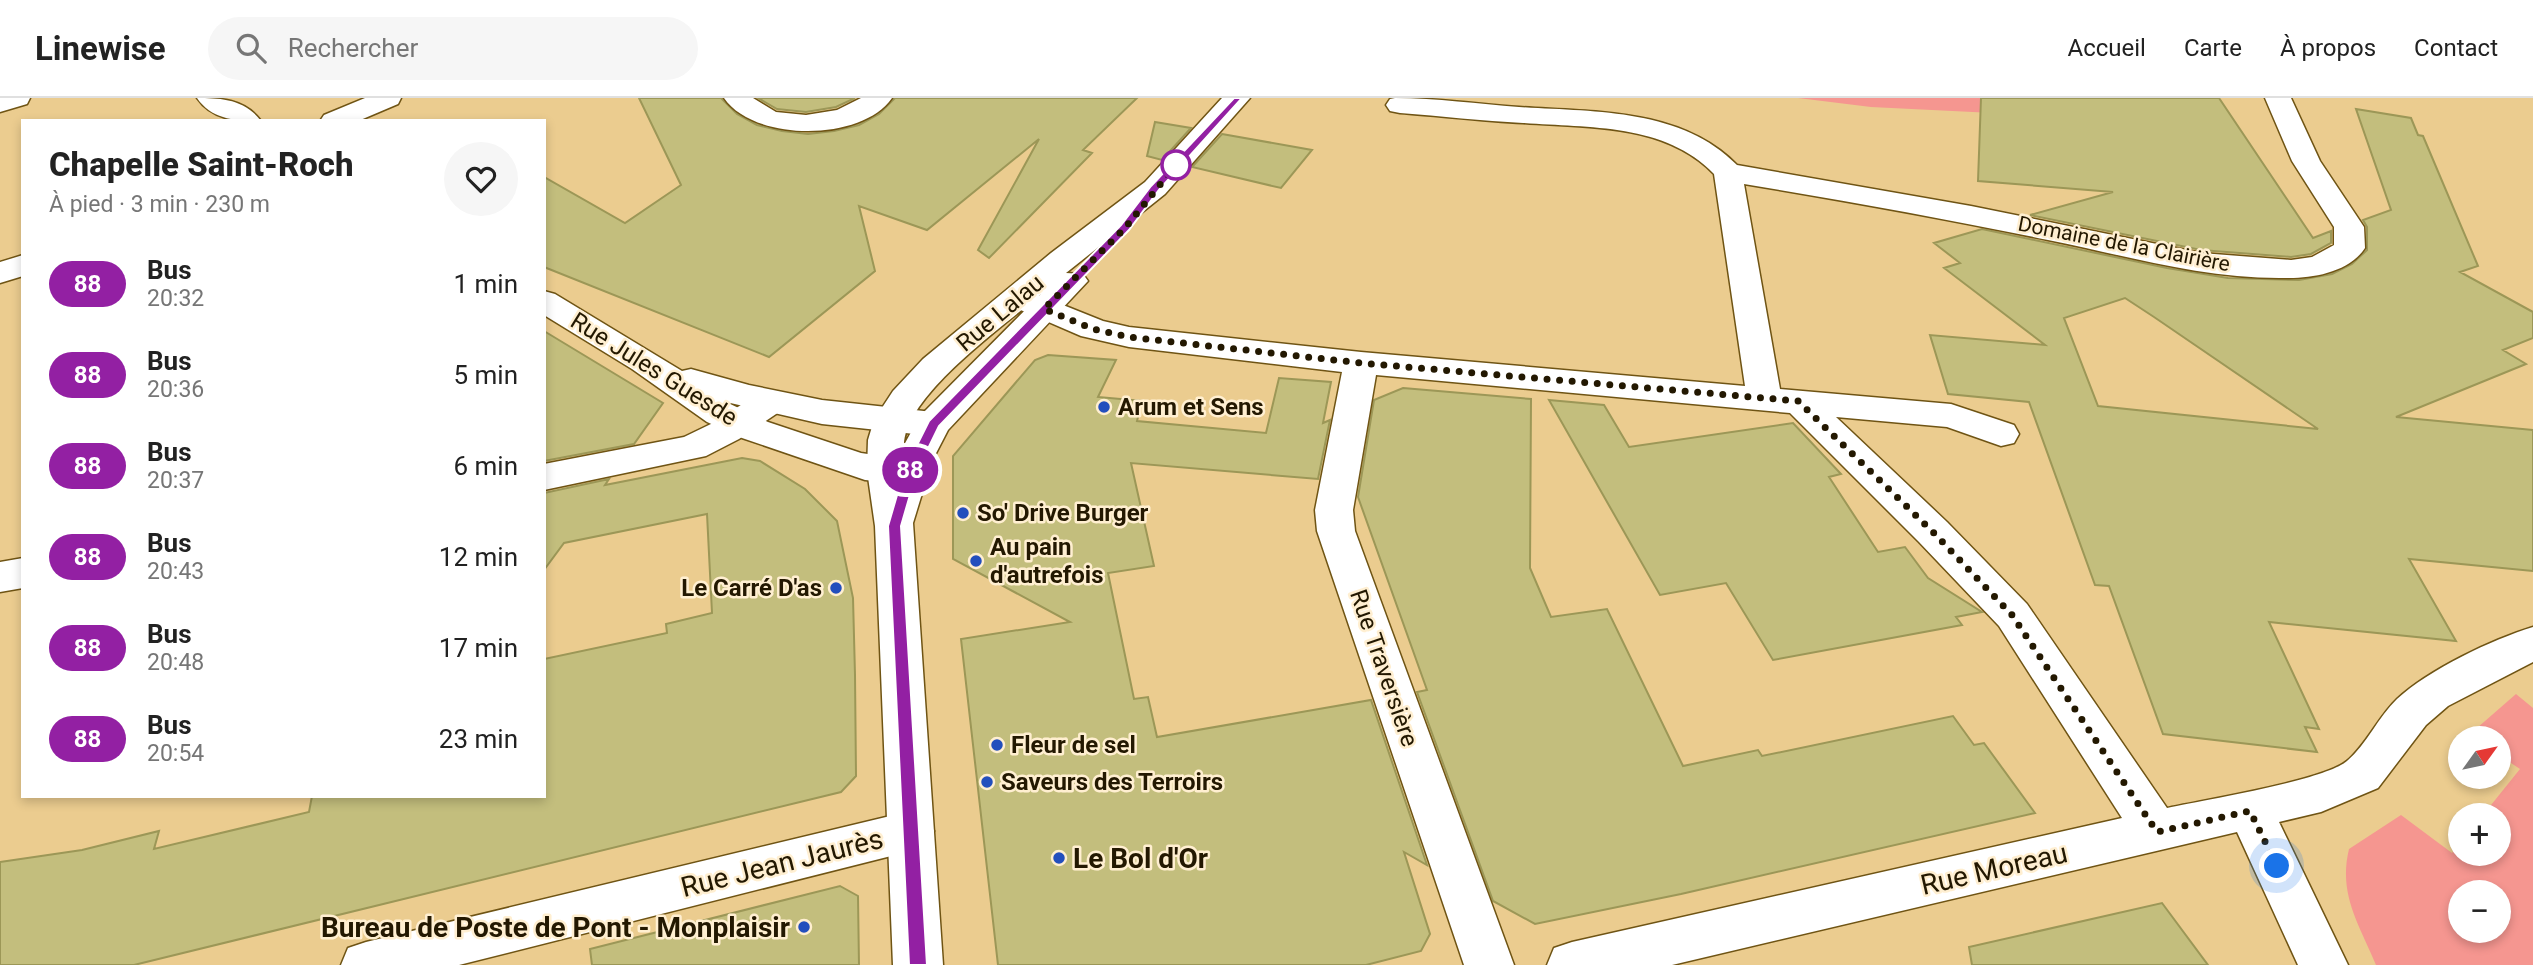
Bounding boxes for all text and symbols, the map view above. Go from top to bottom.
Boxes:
search box [208,17,698,80]
text: Linewise [35,29,166,68]
icon: search [232,29,270,67]
text: Rechercher [288,33,418,63]
text: Accueil [2067,34,2146,62]
text: Carte [2184,34,2242,62]
text: À propos [2280,34,2376,62]
text: Contact [2414,34,2498,62]
button: heart [444,142,518,216]
text: Chapelle Saint-Roch [49,145,354,184]
unlabelled marker [1161,150,1191,180]
text: À pied · 3 min · 230 m [49,191,270,218]
street label: Domaine de la Clairière [2016,212,2232,276]
text: Bus [147,255,192,285]
text: 1 min [453,269,518,299]
street label: Rue Lalau [951,269,1049,357]
text: 88 [74,270,101,298]
text: 20:32 [147,285,204,312]
street label: Rue Jules Guesde [566,307,742,431]
text: Bus [147,346,192,376]
text: 5 min [453,360,518,390]
text: 88 [74,361,101,389]
text: 20:36 [147,376,204,403]
place label: Arum et Sens [1118,393,1264,421]
marker: Arum et Sens [1096,399,1112,415]
text: Bus [147,437,192,467]
line badge: 88 [878,447,942,493]
text: 6 min [453,451,518,481]
text: 88 [74,452,101,480]
text: 88 [896,456,924,484]
text: 20:37 [147,467,204,494]
place label: So' Drive Burger [977,499,1149,527]
marker: So' Drive Burger [955,505,971,521]
text: Bus [147,528,192,558]
place label: Au pain d'autrefois [990,533,1104,589]
text: 12 min [439,542,518,572]
text: 88 [74,543,101,571]
marker: Au pain d'autrefois [968,553,984,569]
text: 20:43 [147,558,204,585]
place label: Le Carré D'as [681,574,822,602]
marker: Le Carré D'as [828,580,844,596]
street label: Rue Traversière [1344,586,1424,750]
text: Bus [147,619,192,649]
text: 17 min [439,633,518,663]
text: 88 [74,634,101,662]
text: 20:48 [147,649,204,676]
text: Bus [147,710,192,740]
text: 23 min [439,724,518,754]
text: 88 [74,725,101,753]
north arrow [2448,726,2511,789]
map controls [2448,726,2511,943]
place label: Fleur de sel [1011,731,1136,759]
marker: Fleur de sel [989,737,1005,753]
text: 20:54 [147,740,204,767]
place label: Saveurs des Terroirs [1001,768,1223,796]
marker: Saveurs des Terroirs [979,774,995,790]
button: + [2448,803,2511,866]
street label: Rue Jean Jaurès [678,822,886,904]
street label: Rue Moreau [1917,836,2071,902]
place label: Le Bol d'Or [1073,842,1208,875]
your location [2259,848,2294,883]
marker: Le Bol d'Or [1051,850,1067,866]
button: − [2448,880,2511,943]
place label: Bureau de Poste de Pont - Monplaisir [321,911,790,944]
marker: Bureau de Poste de Pont - Monplaisir [796,919,812,935]

